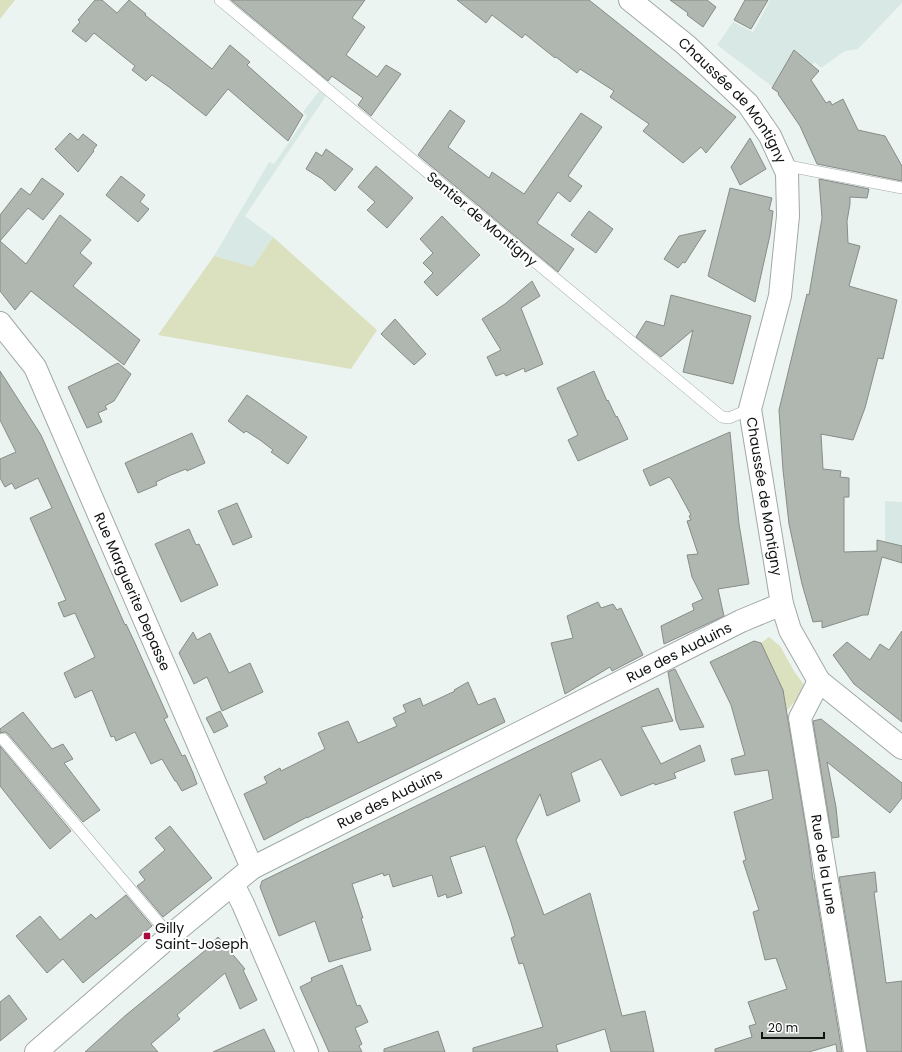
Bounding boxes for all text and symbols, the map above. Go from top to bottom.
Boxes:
street label: Chaussée de Montigny [674,33,791,167]
street label: Sentier de Montigny [422,167,542,271]
street label: Chaussée de Montigny [741,416,787,578]
street label: Rue Marguerite Depasse [89,509,176,674]
street label: Rue des Auduins [623,617,735,687]
street label: Rue des Auduins [334,763,446,833]
street label: Rue de la Lune [806,813,842,916]
place label: Gilly Saint-Joseph [155,918,249,954]
marker: Gilly Saint-Joseph [142,931,152,941]
scale bar [762,1014,824,1040]
text: 20 m [768,1019,798,1036]

